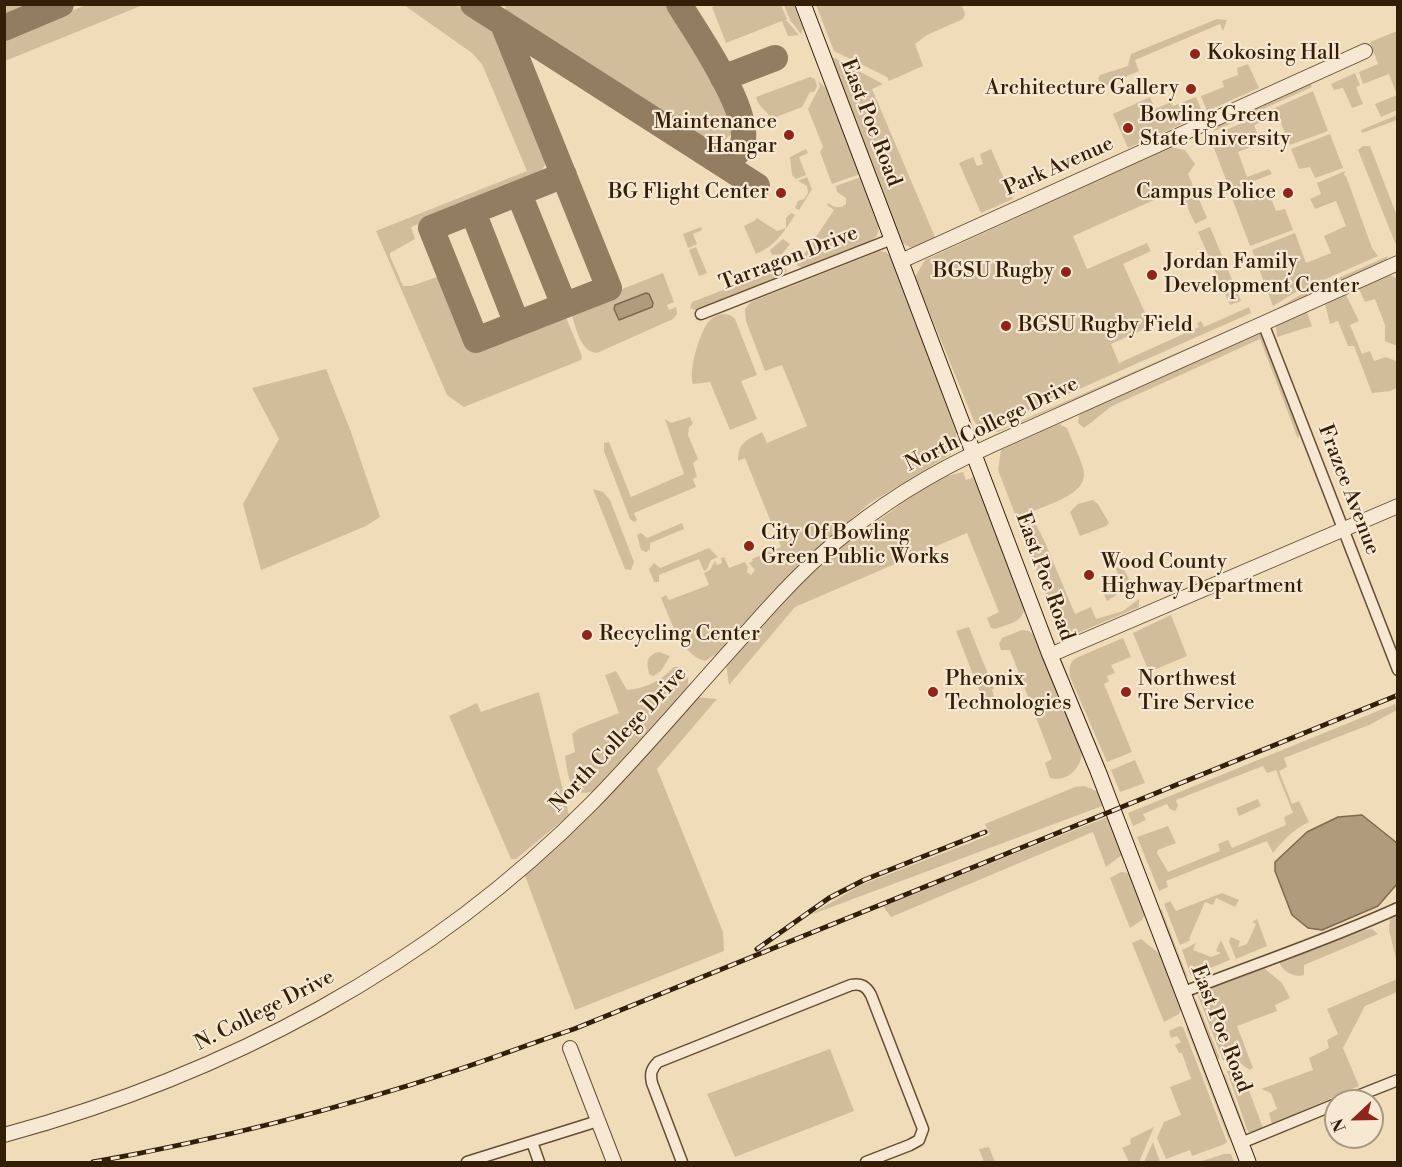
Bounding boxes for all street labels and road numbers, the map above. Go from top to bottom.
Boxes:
street label: East Poe Road [834,56,906,190]
street label: Park Avenue [1000,132,1118,202]
street label: Tarragon Drive [716,221,862,297]
street label: North College Drive [901,372,1083,478]
street label: Frazee Avenue [1312,421,1384,559]
street label: East Poe Road [1009,509,1079,645]
street label: North College Drive [545,662,693,818]
street label: East Poe Road [1184,962,1256,1096]
street label: N. College Drive [191,965,339,1057]

